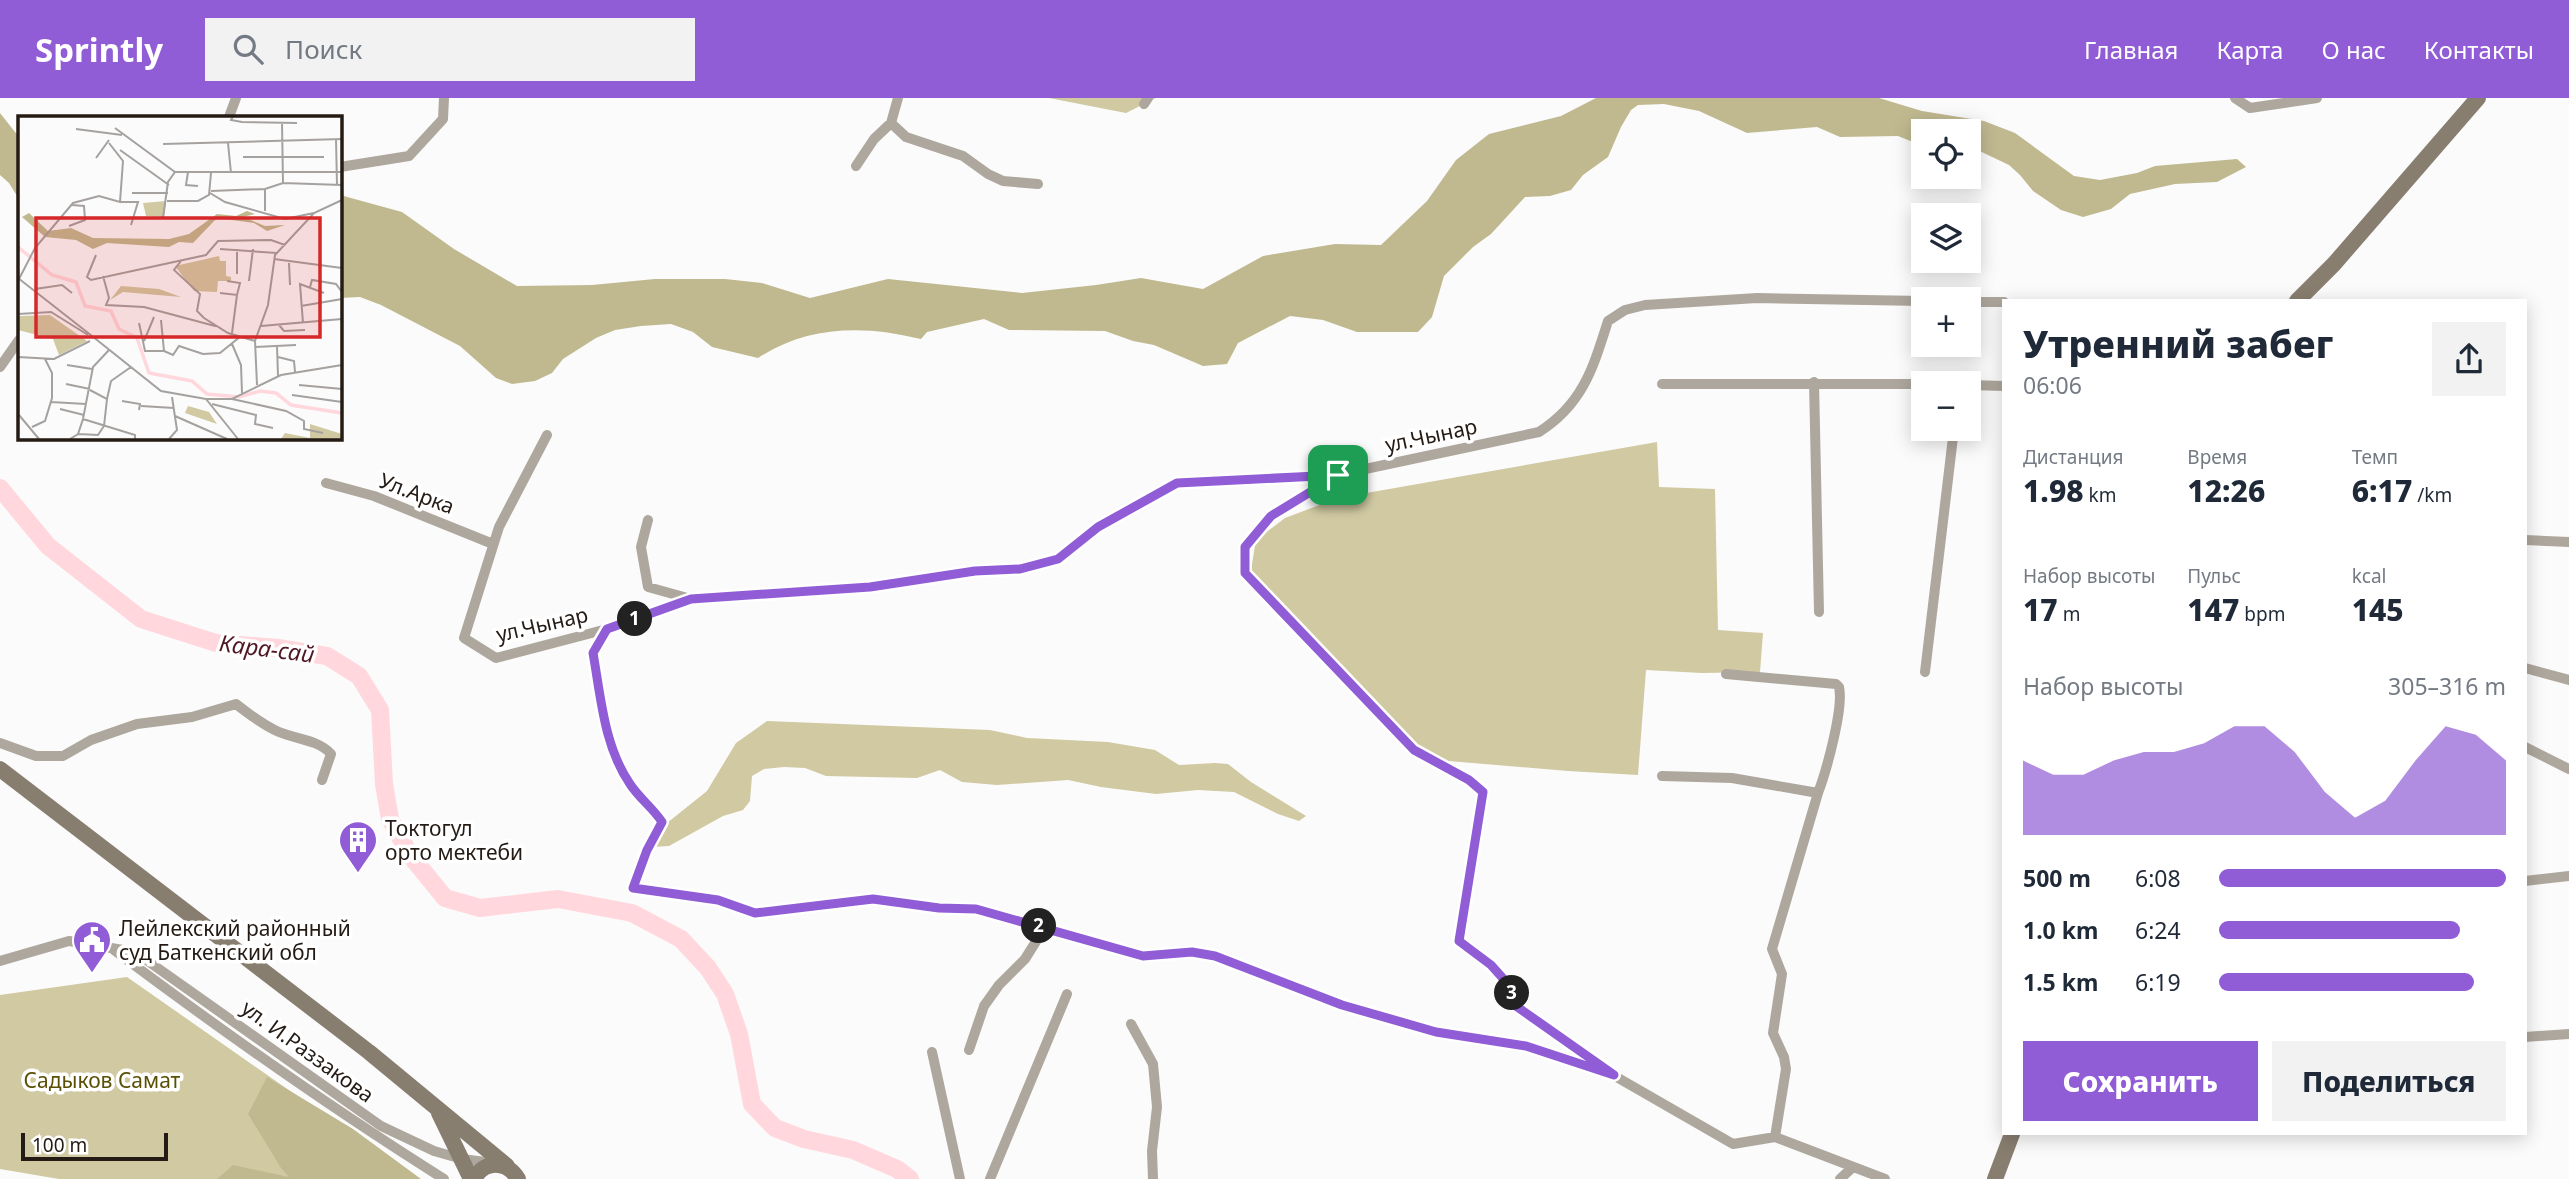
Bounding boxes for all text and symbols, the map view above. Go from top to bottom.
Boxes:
search box [205,18,695,81]
text: Sprintly [35,27,163,72]
icon: search [229,30,267,68]
text: Поиск [285,31,362,67]
text: Главная [2084,33,2178,66]
text: Карта [2216,33,2283,66]
text: О нас [2321,33,2386,66]
text: Контакты [2424,33,2534,66]
inset map [18,116,341,439]
map controls [1911,119,1981,441]
button: locate [1911,119,1981,189]
button: layers [1911,203,1981,273]
button: + [1911,287,1981,357]
text: Утренний забег [2023,317,2333,369]
button: share [2432,322,2506,396]
text: 06:06 [2023,369,2082,401]
button: − [1911,371,1981,441]
street label: ул.Чынар [1382,412,1480,458]
text: Дистанция [2023,444,2123,470]
text: Время [2187,444,2247,470]
text: Темп [2352,444,2398,470]
pin [1308,445,1368,505]
icon: arrive [1319,456,1357,494]
street label: Ул.Арка [375,466,459,520]
text: 1.98 [2023,470,2084,511]
text: 12:26 [2187,470,2265,511]
text: 6:17 [2352,470,2412,511]
text: km [2084,482,2116,508]
text: /km [2412,482,2452,508]
text: Набор высоты [2023,563,2155,589]
text: Пульс [2187,563,2241,589]
text: kcal [2352,563,2386,589]
text: 17 [2023,589,2058,630]
text: 147 [2187,589,2239,630]
text: 145 [2352,589,2404,630]
street label: ул.Чынар [493,600,591,648]
text: m [2058,601,2080,627]
text: bpm [2239,601,2285,627]
pin: 1 [618,602,652,636]
text: 1 [629,605,640,631]
water label: Кара-сай [218,626,316,670]
text: Набор высоты [2023,670,2183,702]
text: 305–316 m [2388,670,2506,702]
place label: Токтогул орто мектеби [385,814,523,866]
building icon: Токтогул орто мектеби [337,819,379,874]
text: 500 m [2023,862,2091,894]
text: 6:08 [2135,862,2181,894]
pin: 2 [1021,908,1056,944]
text: 2 [1033,912,1044,938]
place label: Лейлекский районный суд Баткенский обл [119,914,351,966]
text: 1.0 km [2023,914,2098,946]
text: 6:24 [2135,914,2181,946]
public building icon: Лейлекский районный суд Баткенский обл [71,919,113,974]
text: 1.5 km [2023,966,2098,998]
text: 6:19 [2135,966,2181,998]
pin: 3 [1494,976,1530,1010]
text: 3 [1506,979,1517,1005]
street label: ул. И.Раззакова [236,993,380,1109]
button: Сохранить [2023,1041,2258,1121]
button: Поделиться [2272,1041,2506,1121]
park label: Садыков Самат [24,1066,181,1094]
scale bar [21,1130,168,1162]
text: 100 m [32,1132,87,1158]

